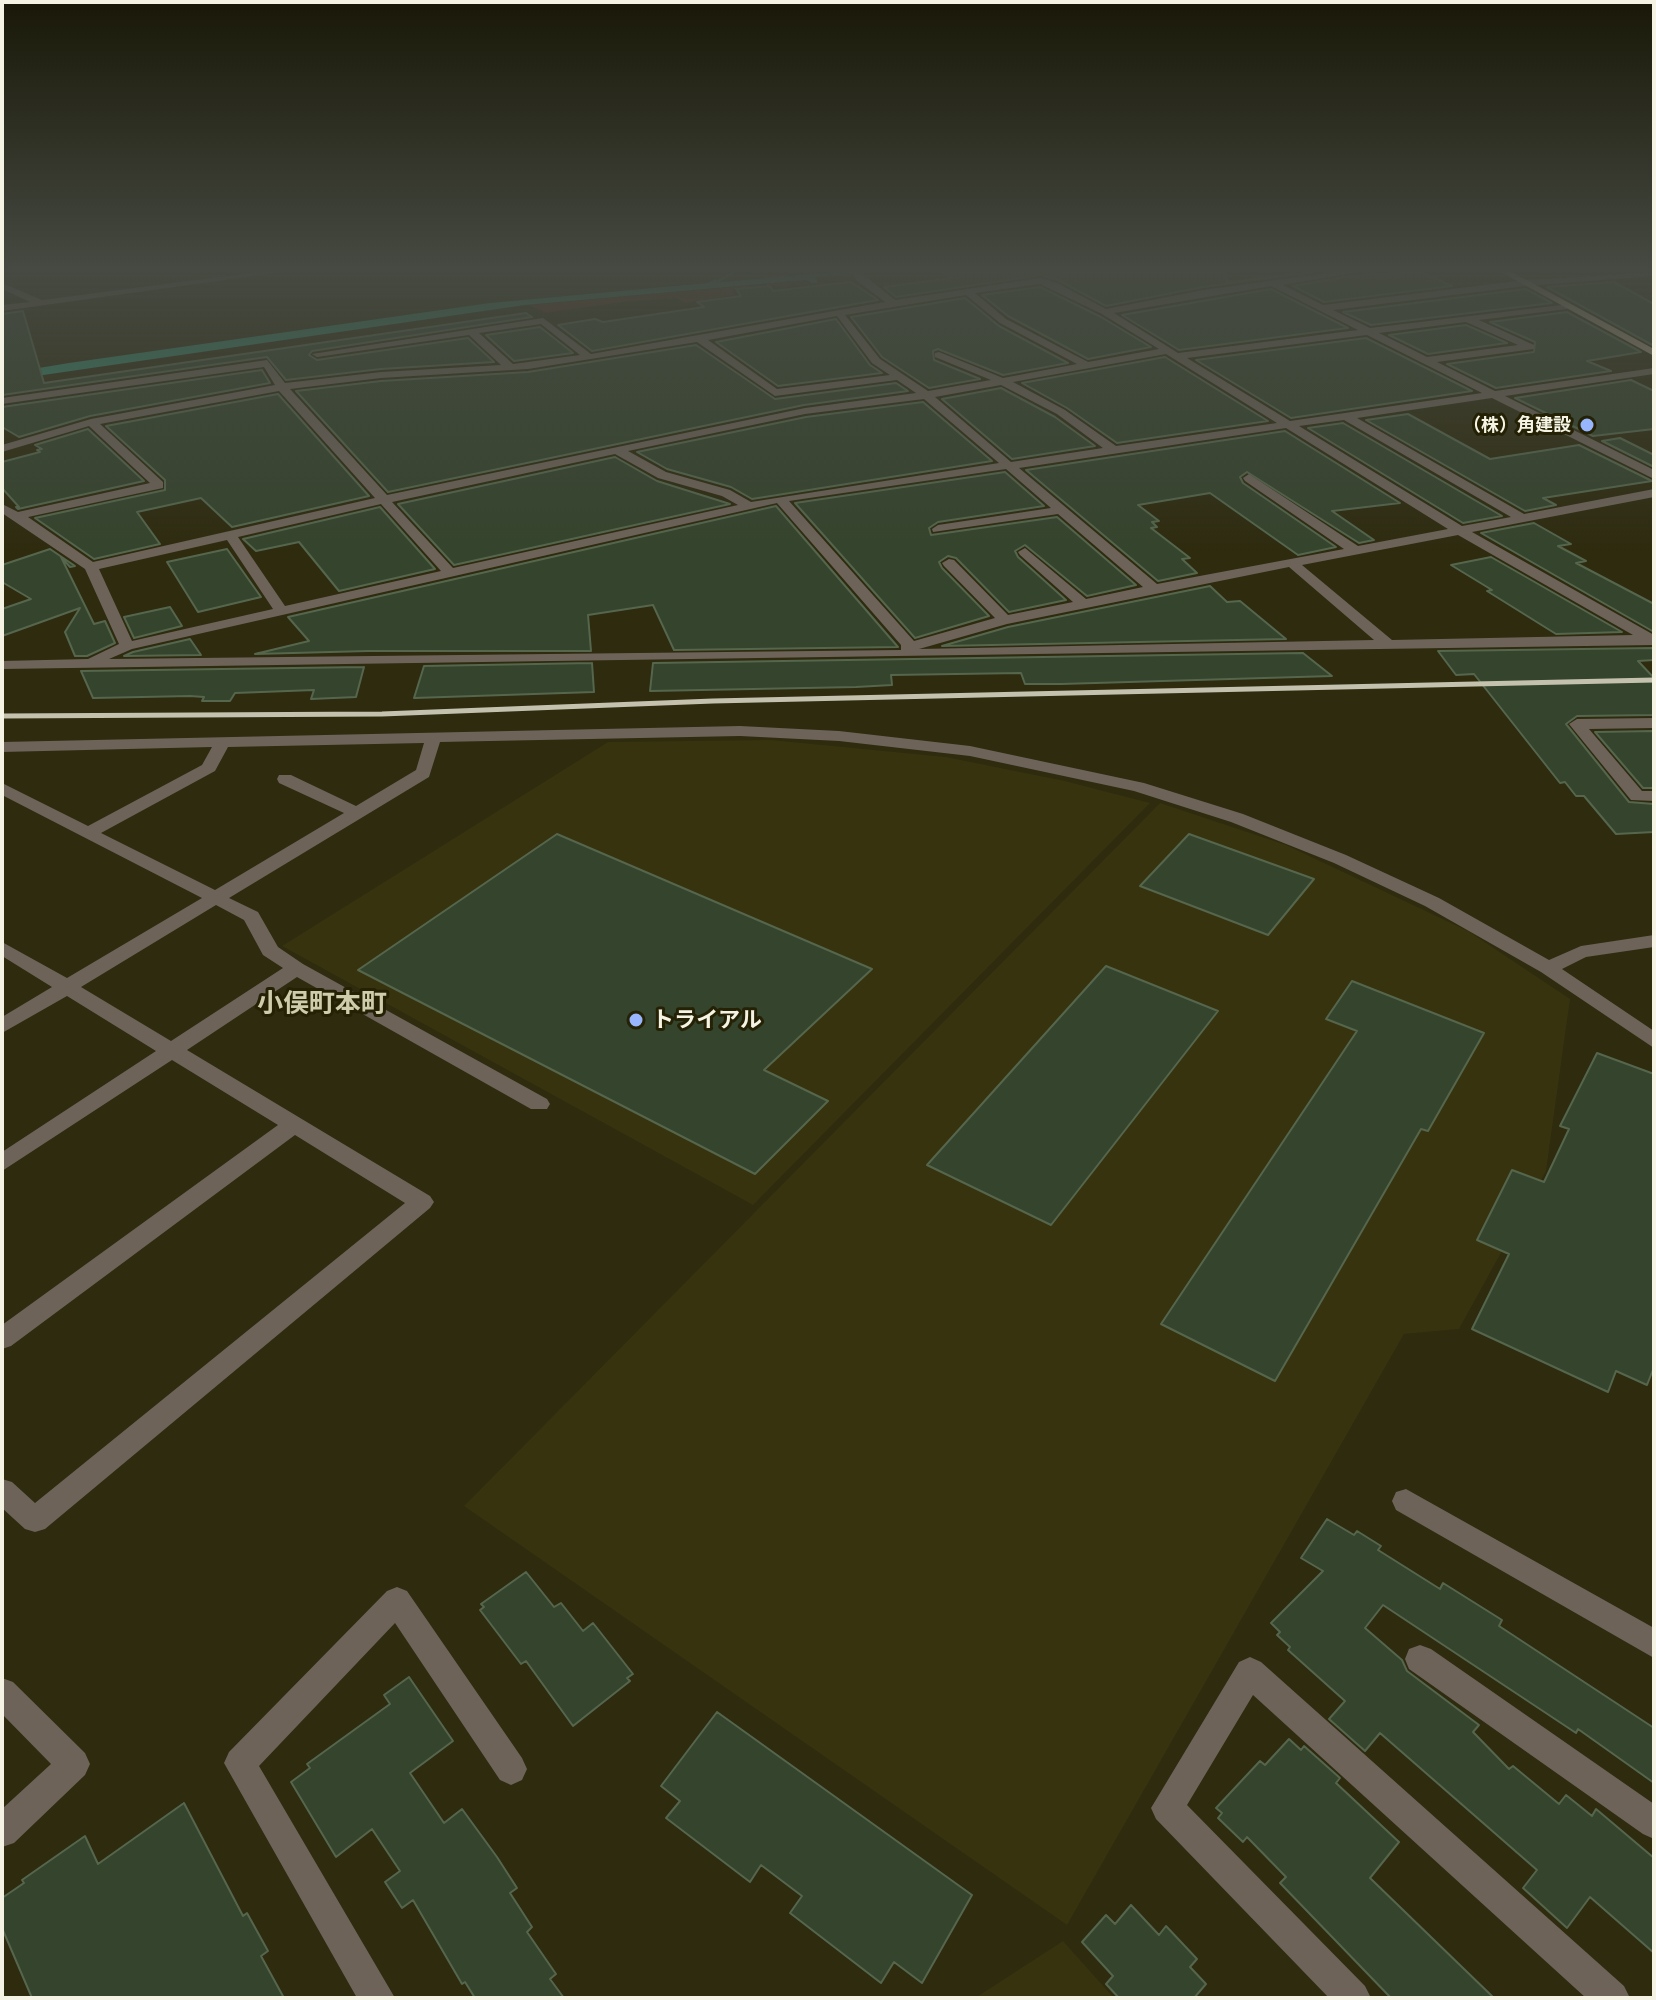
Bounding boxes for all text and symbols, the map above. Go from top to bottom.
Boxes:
place label: （株）角建設 [1463,414,1571,436]
marker: （株）角建設 [1578,416,1596,434]
district label: 小俣町本町 [257,987,387,1019]
place label: トライアル [652,1007,762,1033]
marker: トライアル [627,1011,645,1029]

